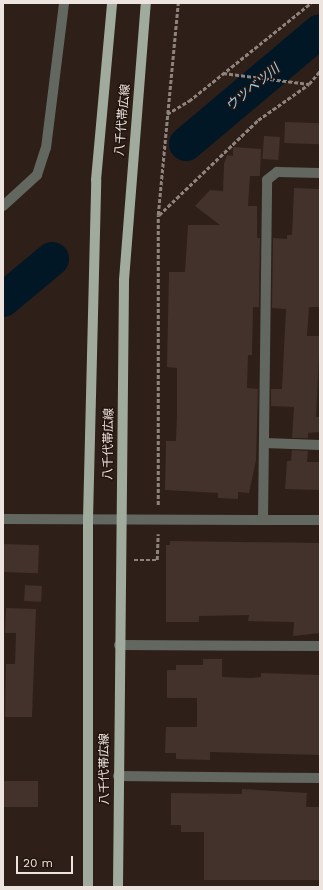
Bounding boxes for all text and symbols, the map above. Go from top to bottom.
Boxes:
water label: ウツベツ川 [223,61,283,115]
street label: 八千代帯広線 [113,84,133,156]
street label: 八千代帯広線 [101,408,117,480]
street label: 八千代帯広線 [98,733,112,805]
scale bar [18,848,75,874]
text: 20 m [23,856,53,870]

